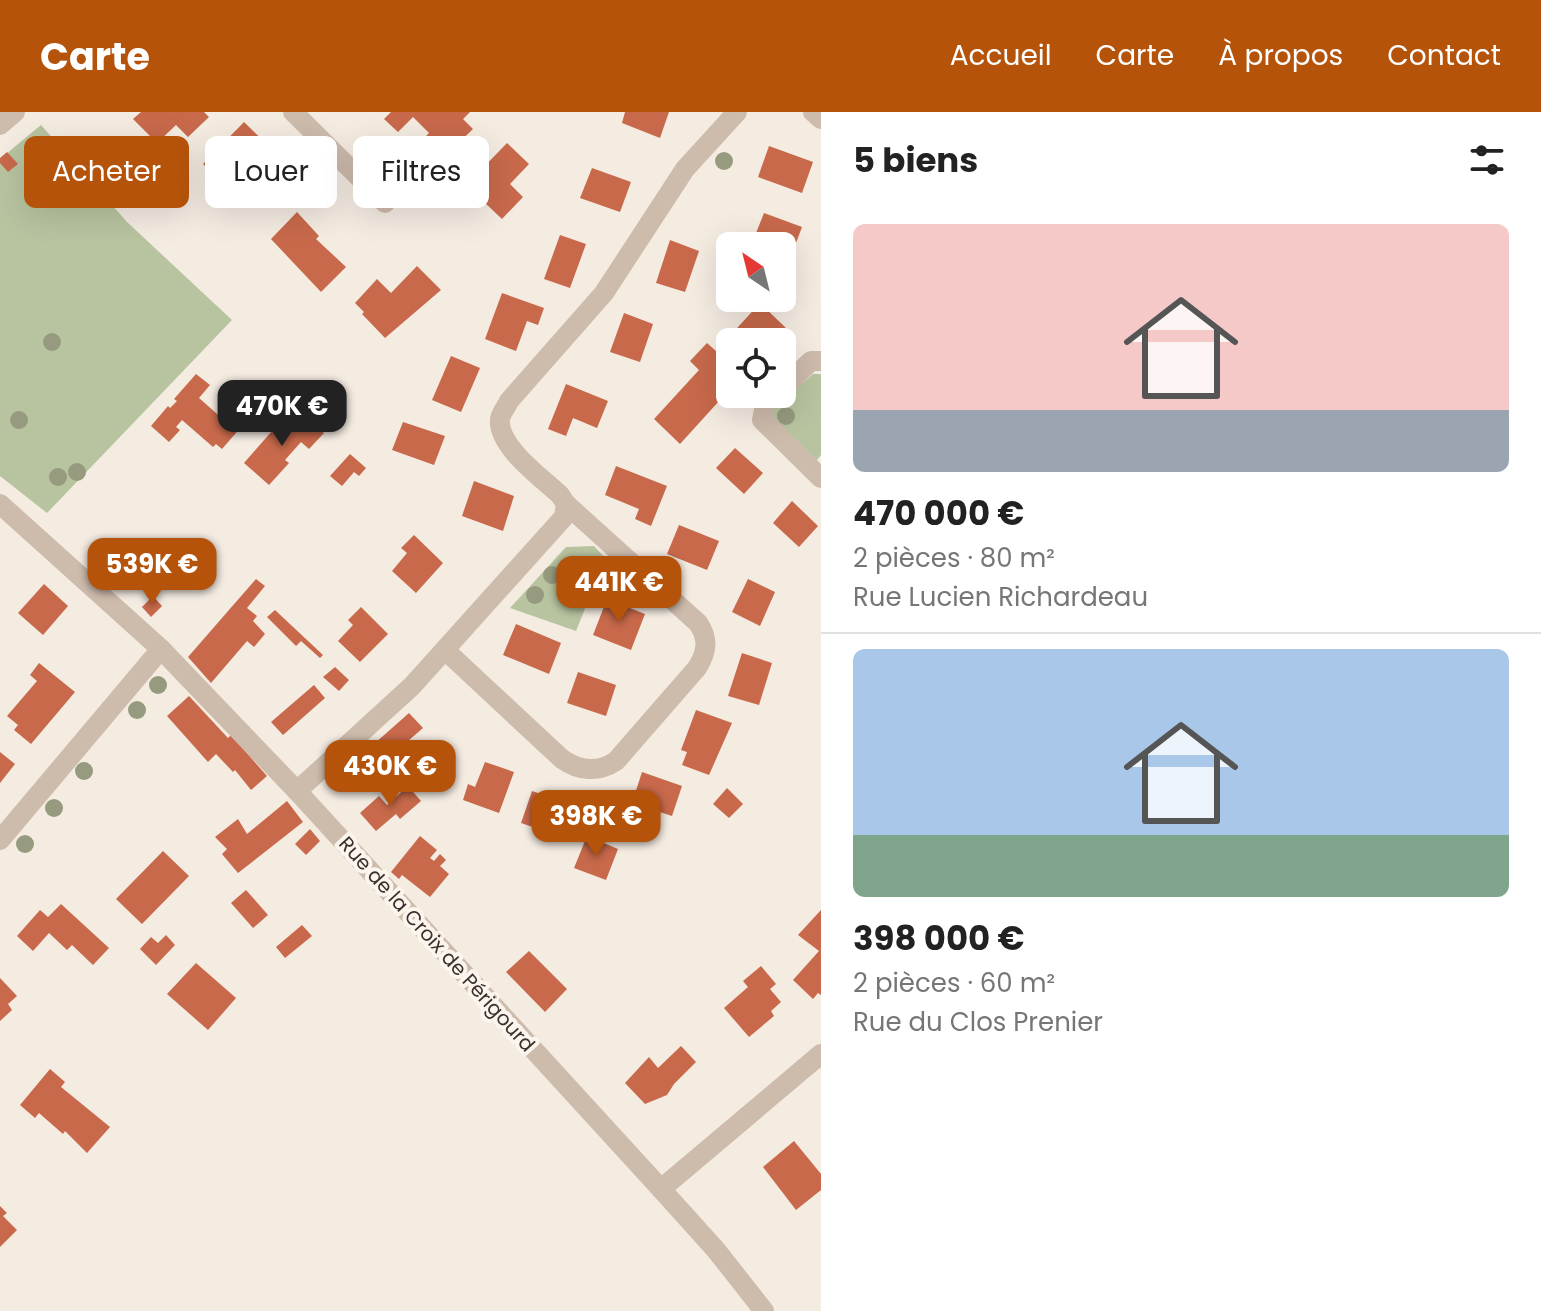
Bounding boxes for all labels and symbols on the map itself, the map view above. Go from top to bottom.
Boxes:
north arrow [716,232,796,312]
pin: 470K € [217,380,347,448]
pin: 539K € [87,538,217,606]
pin: 441K € [554,556,684,624]
pin: 430K € [325,740,455,808]
pin: 398K € [531,790,661,858]
street label: Rue de la Croix de Périgourd [333,830,541,1058]

